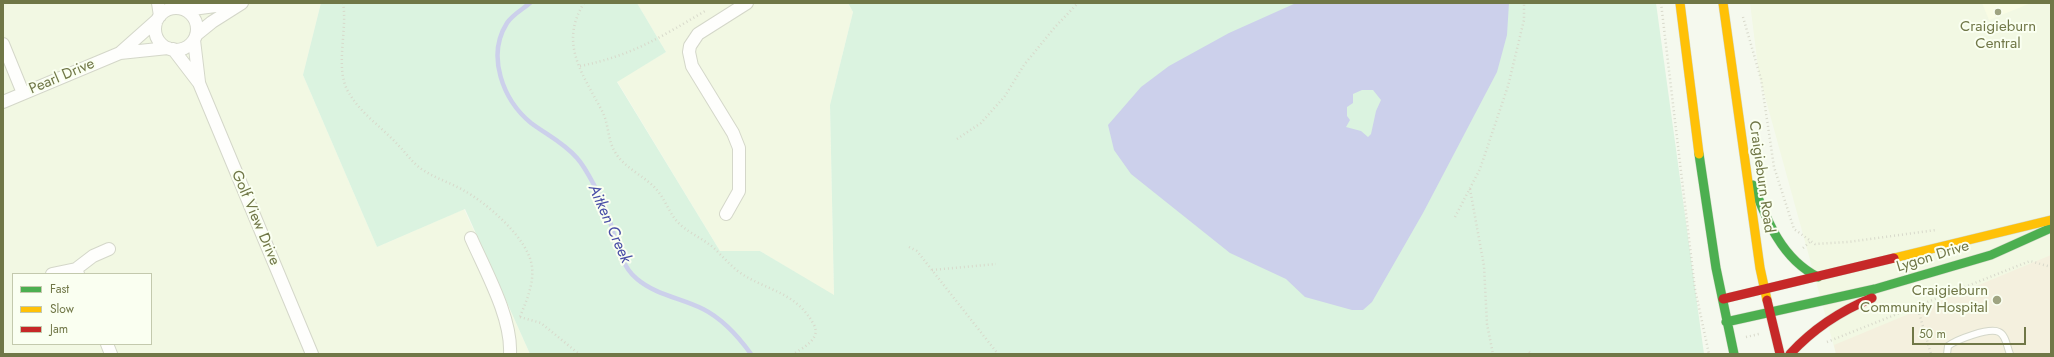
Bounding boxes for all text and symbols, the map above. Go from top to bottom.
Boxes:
marker: Craigieburn Central [1993,7,2003,17]
place label: Craigieburn Central [1960,18,2036,53]
street label: Pearl Drive [27,55,97,99]
street label: Craigieburn Road [1744,120,1778,234]
street label: Golf View Drive [227,168,283,268]
water label: Aitken Creek [583,182,635,266]
street label: Lygon Drive [1895,237,1971,277]
legend [12,273,152,345]
text: Fast [50,280,69,298]
place label: Craigieburn Community Hospital [1860,282,1988,317]
marker: Craigieburn Community Hospital [1991,294,2003,306]
text: Slow [50,300,74,318]
scale bar [1914,319,2028,345]
text: Jam [50,320,68,338]
text: 50 m [1919,325,1946,343]

